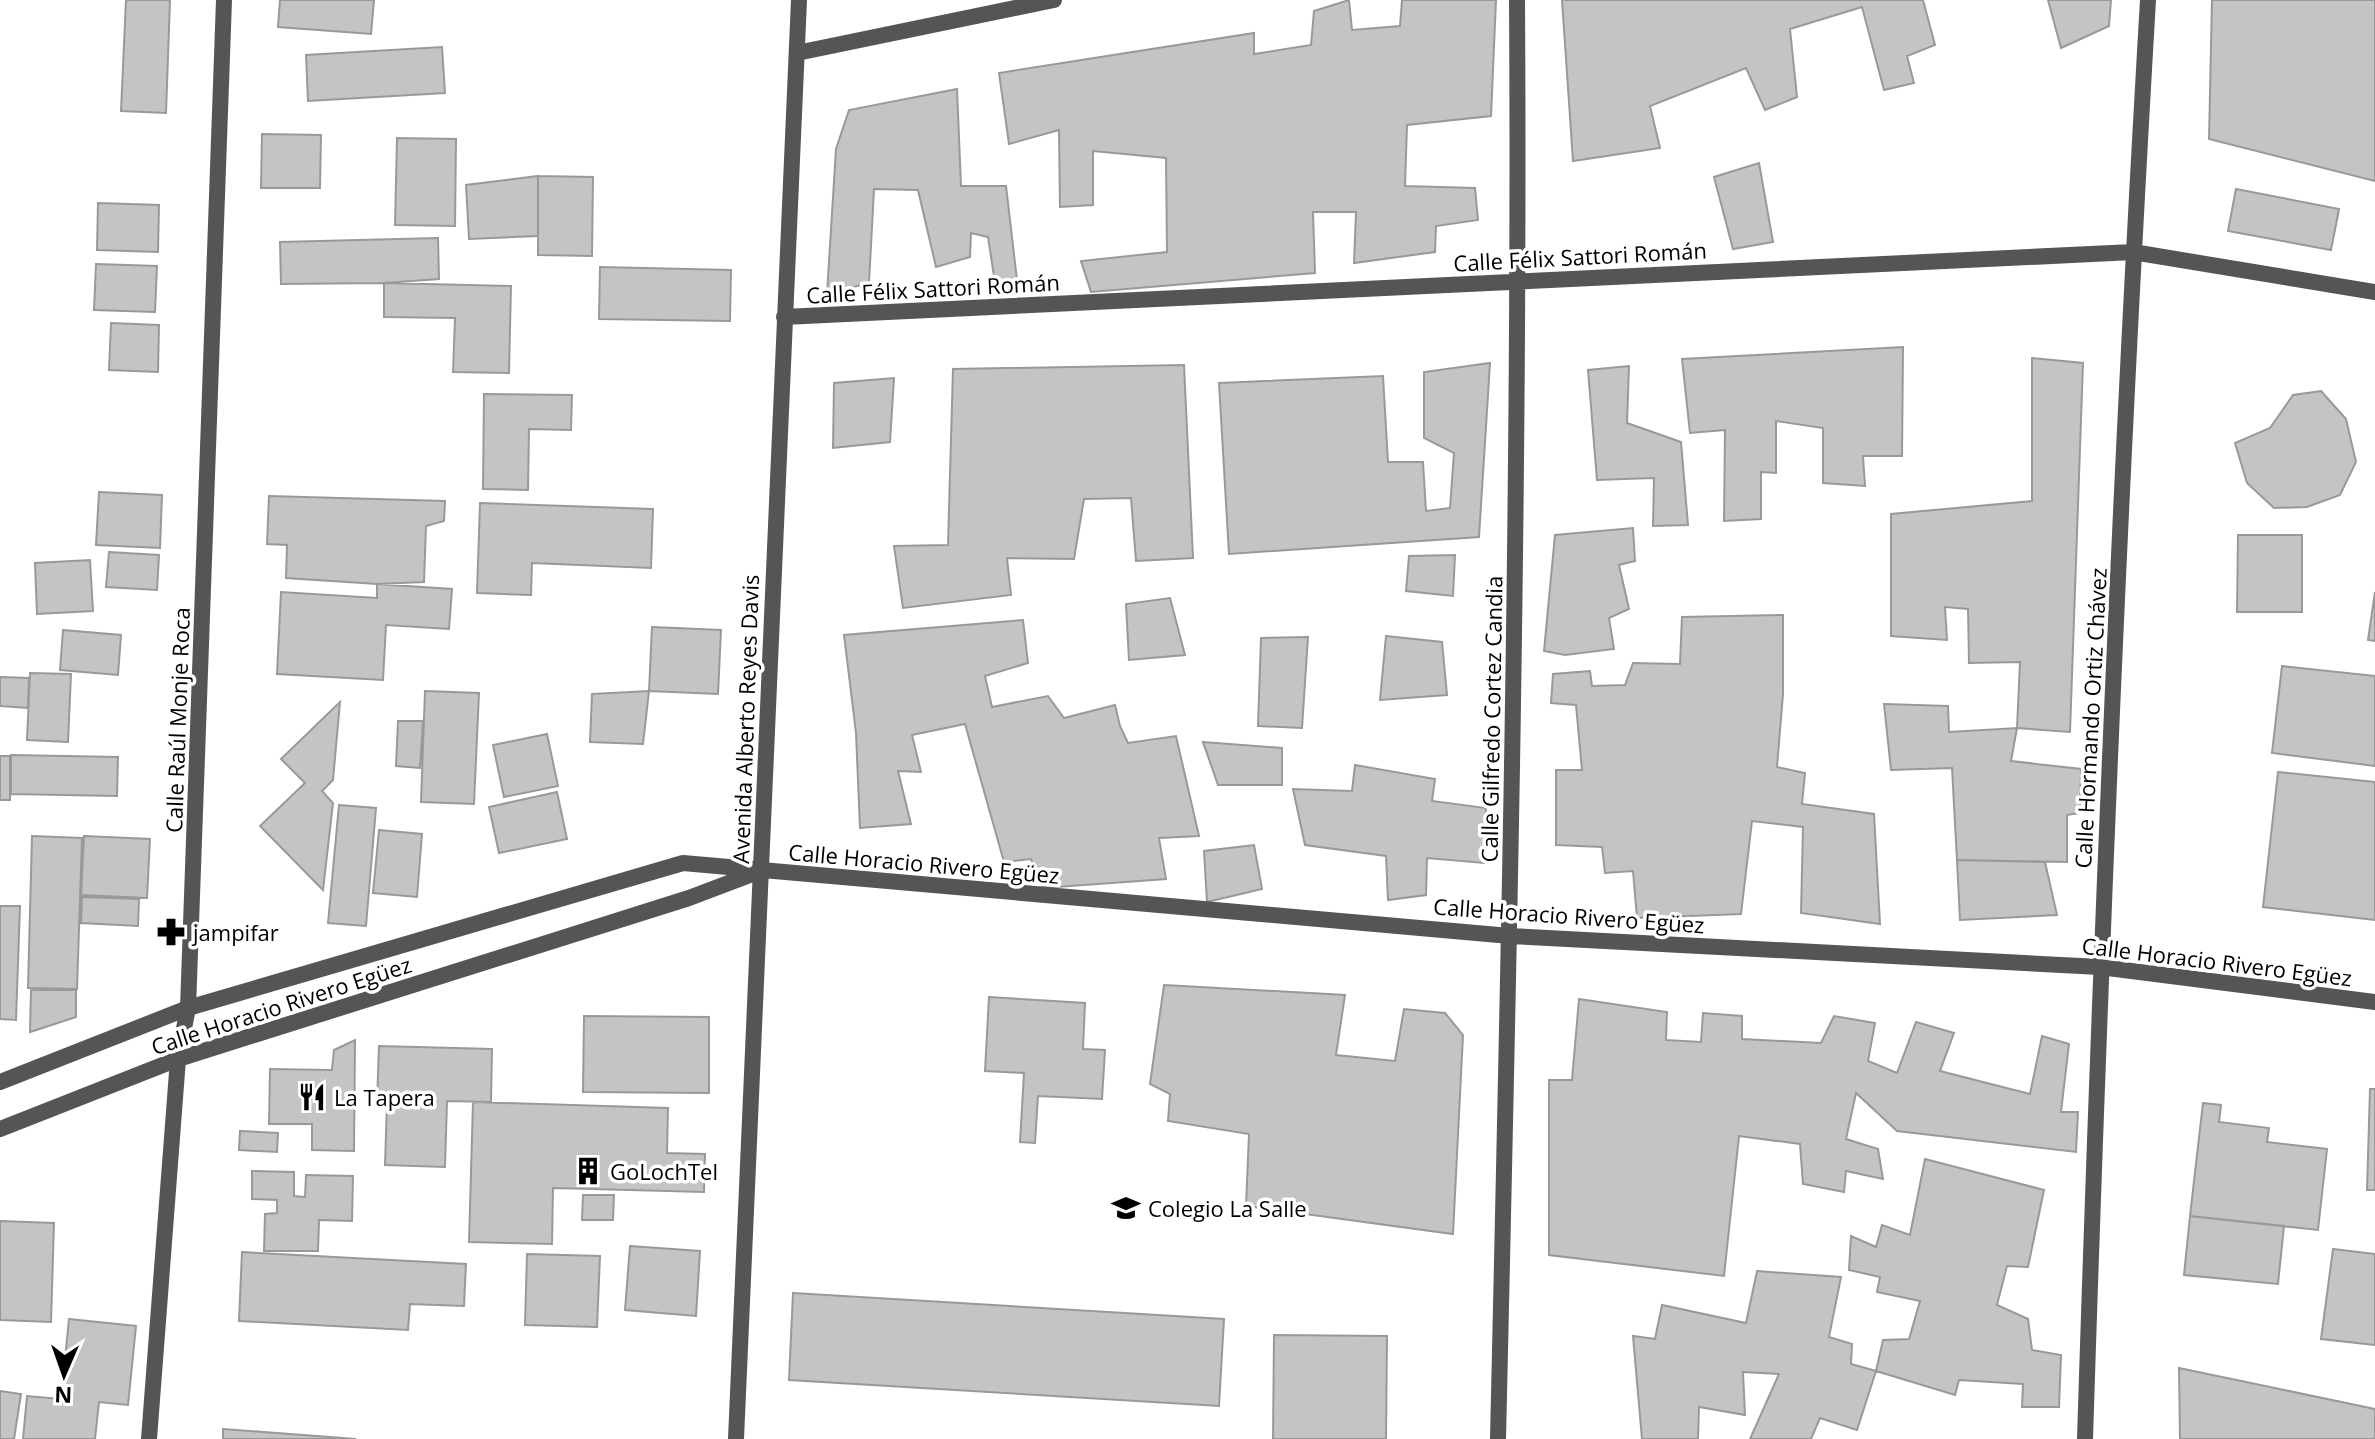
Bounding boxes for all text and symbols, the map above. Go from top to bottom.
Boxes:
street label: Calle Félix Sattori Román [1453,234,1707,278]
street label: Calle Félix Sattori Román [806,266,1060,310]
street label: Calle Hormando Ortiz Chávez [2067,567,2113,869]
street label: Avenida Alberto Reyes Davis [725,574,765,864]
street label: Calle Gilfredo Cortez Candia [1474,575,1508,863]
street label: Calle Raúl Monje Roca [158,607,196,833]
street label: Calle Horacio Rivero Egüez [787,836,1061,890]
street label: Calle Horacio Rivero Egüez [1432,891,1706,939]
pharmacy icon: jampifar [156,917,186,947]
place label: jampifar [191,917,279,947]
street label: Calle Horacio Rivero Egüez [2080,930,2354,992]
street label: Calle Horacio Rivero Egüez [147,949,415,1061]
restaurant icon: La Tapera [297,1082,327,1112]
place label: La Tapera [334,1082,435,1112]
building icon: GoLochTel [573,1156,603,1186]
place label: GoLochTel [610,1156,718,1186]
school or university icon: Colegio La Salle [1111,1193,1141,1223]
place label: Colegio La Salle [1148,1193,1307,1223]
north arrow [24,1335,104,1415]
text: N [54,1381,73,1411]

